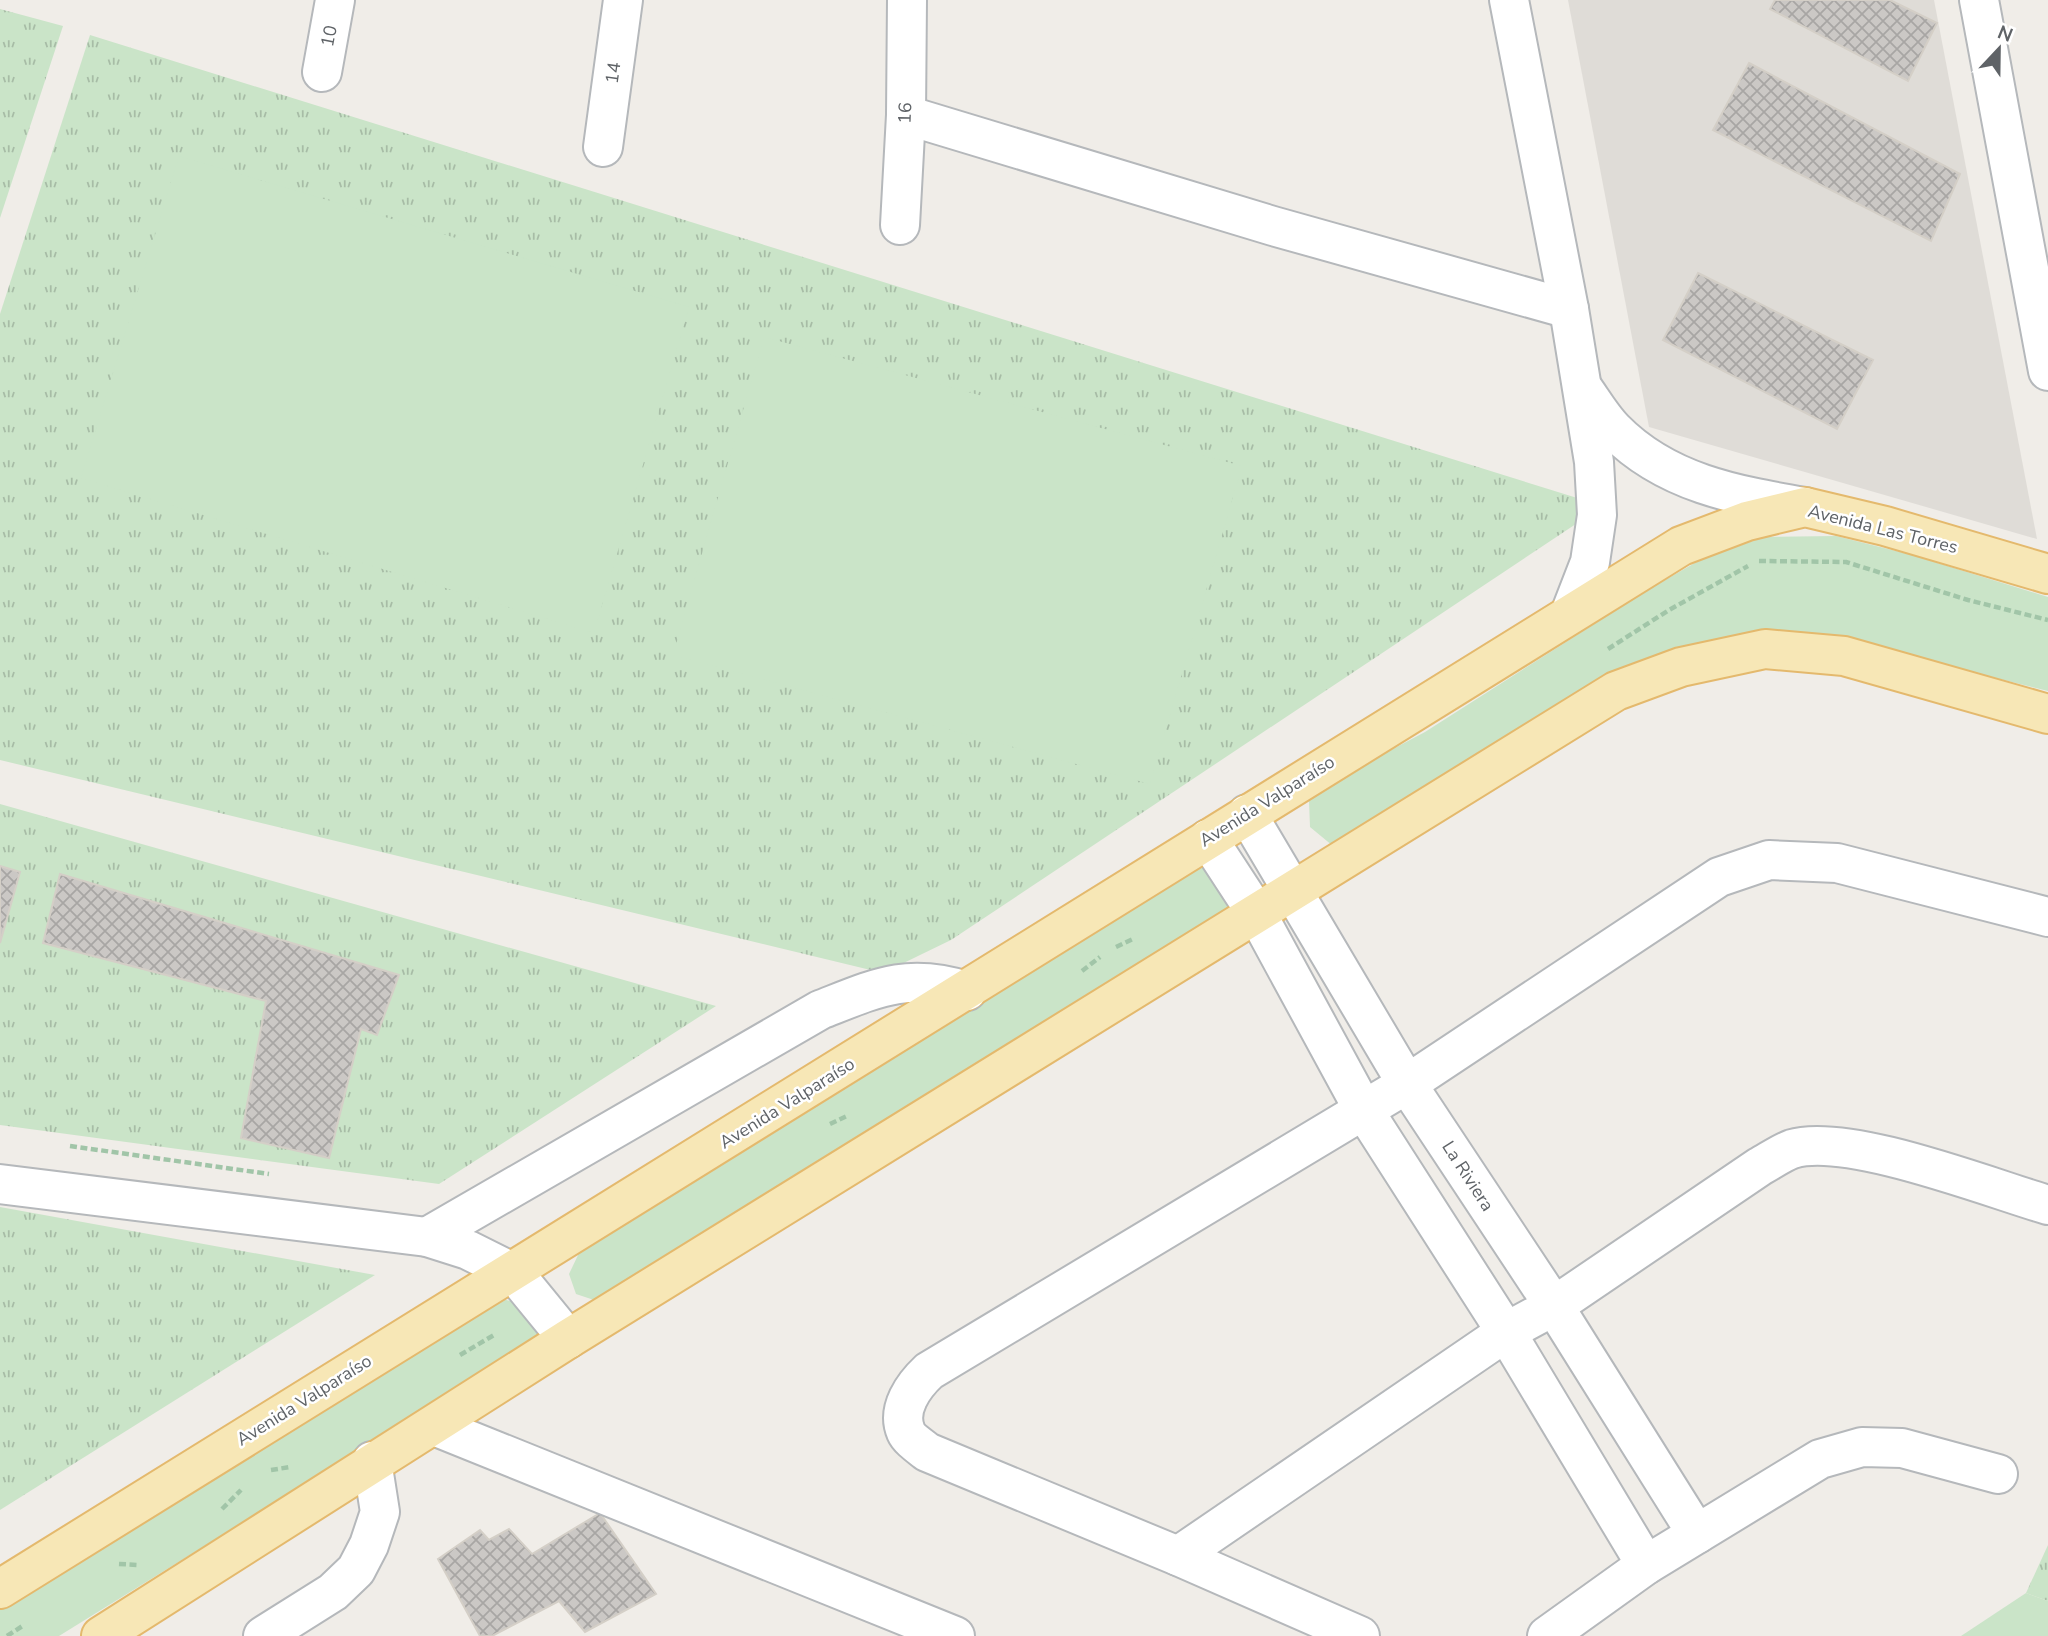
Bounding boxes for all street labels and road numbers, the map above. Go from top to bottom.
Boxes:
street label: 10 [315,23,343,49]
street label: 14 [600,60,626,85]
street label: 16 [893,102,917,124]
street label: Avenida Las Torres [1806,499,1960,559]
street label: Avenida Valparaíso [1195,750,1339,852]
street label: Avenida Valparaíso [715,1052,859,1154]
street label: La Riviera [1436,1136,1500,1216]
street label: Avenida Valparaíso [232,1349,376,1451]

